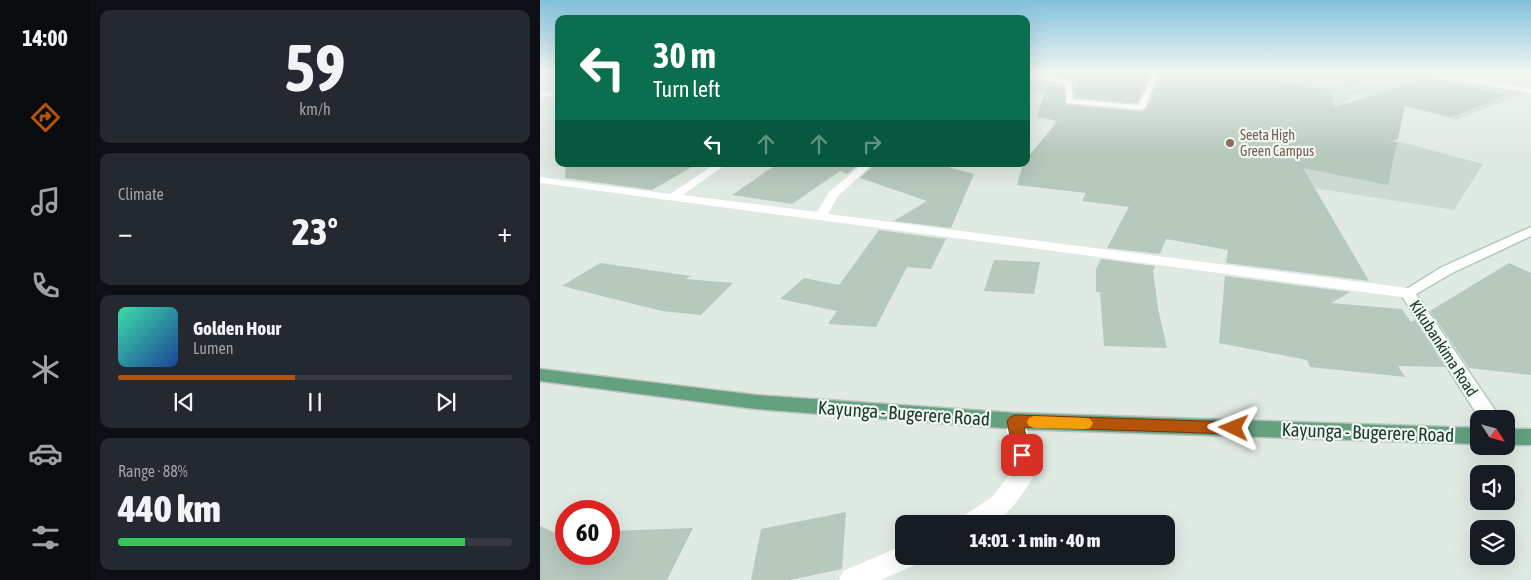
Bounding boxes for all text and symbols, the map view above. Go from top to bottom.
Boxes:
text: 14:00 [22,25,68,51]
text: 59 [284,30,346,105]
icon: left [570,35,635,100]
text: 30 m [653,35,716,75]
text: Turn left [653,76,720,102]
icon: directions [28,100,63,135]
text: km/h [299,100,331,118]
place label: Seeta High Green Campus [1240,127,1314,159]
icon: left [699,130,727,158]
icon: ahead [752,130,780,158]
icon: ahead [805,130,833,158]
icon: right [858,130,886,158]
marker: Seeta High Green Campus [1224,137,1236,149]
icon: music [28,184,63,219]
text: Climate [118,185,164,203]
text: 23° [292,210,338,253]
text: − [118,216,133,248]
text: + [497,216,512,248]
icon: phone [28,268,63,303]
street label: Kikubankima Road [1406,297,1482,399]
text: Golden Hour [193,317,281,339]
text: Lumen [193,339,233,357]
icon: climate [28,352,63,387]
icon: previous [170,388,198,416]
icon: pause [301,388,329,416]
icon: next [432,388,460,416]
street label: Kayunga - Bugerere Road [817,396,991,430]
position arrow [1207,401,1259,453]
north arrow [1470,410,1515,455]
map controls [1470,410,1515,565]
street label: Kayunga - Bugerere Road [1281,418,1455,446]
pin [1001,434,1043,476]
icon: car [28,436,63,471]
icon: arrive [1008,441,1036,469]
text: Range · 88% [118,462,188,480]
button: sound [1470,465,1515,510]
text: 440 km [118,487,221,530]
speed limit sign: 60 [555,500,620,565]
icon: filters [28,520,63,555]
button: layers [1470,520,1515,565]
text: 14:01 · 1 min · 40 m [970,529,1100,551]

